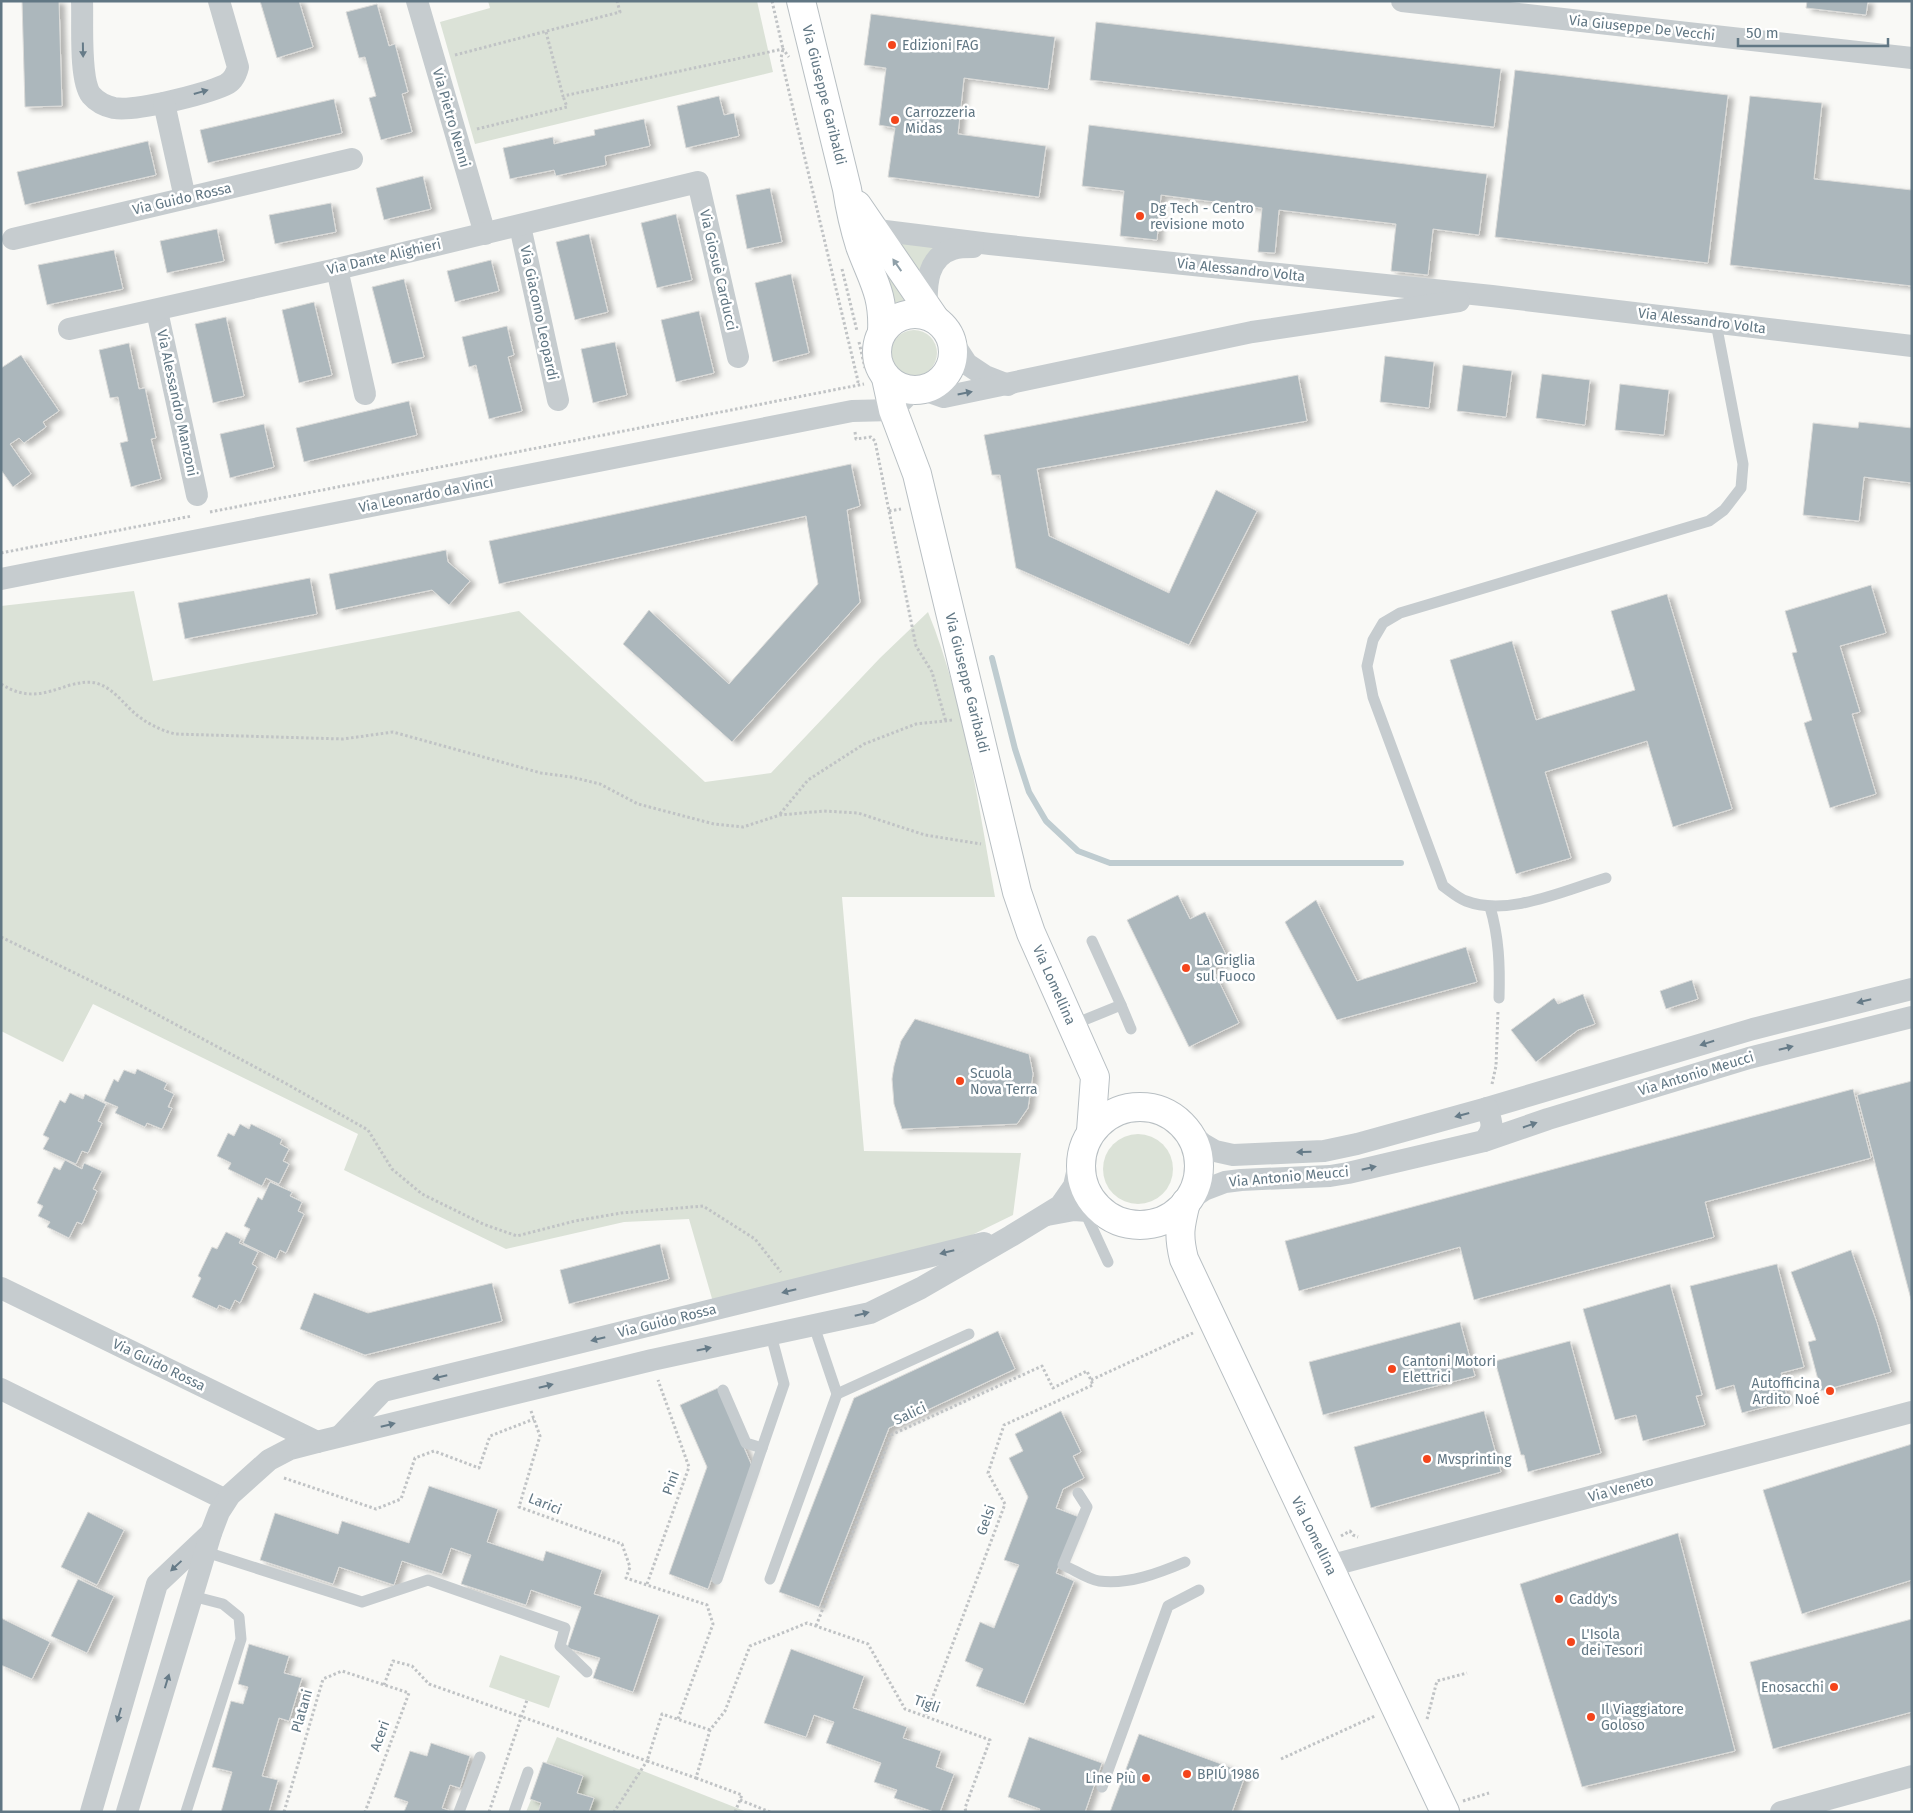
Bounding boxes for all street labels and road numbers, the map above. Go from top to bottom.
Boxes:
street label: Via Giuseppe De Vecchi [1568,12,1716,44]
street label: Via Giuseppe Garibaldi [798,23,850,167]
street label: Via Pietro Nenni [429,67,473,169]
street label: Via Guido Rossa [131,179,233,219]
street label: Via Giosuè Carducci [696,208,740,332]
street label: Via Dante Alighieri [325,236,443,278]
street label: Via Giacomo Leopardi [516,244,562,382]
street label: Via Alessandro Volta [1176,255,1306,285]
street label: Via Alessandro Volta [1637,305,1767,337]
street label: Via Alessandro Manzoni [153,328,201,478]
street label: Via Leonardo da Vinci [357,474,495,516]
street label: Via Giuseppe Garibaldi [941,611,993,755]
street label: Via Lomellina [1029,943,1079,1027]
street label: Via Antonio Meucci [1636,1048,1756,1100]
street label: Via Antonio Meucci [1228,1163,1350,1191]
street label: Via Guido Rossa [616,1301,718,1341]
street label: Via Guido Rossa [110,1335,208,1395]
street label: Salici [891,1399,929,1429]
street label: Pini [659,1469,683,1497]
street label: Via Veneto [1586,1472,1656,1506]
street label: Larici [526,1490,564,1518]
street label: Via Lomellina [1288,1494,1340,1578]
street label: Gelsi [973,1503,999,1537]
street label: Platani [288,1687,316,1735]
street label: Tigli [912,1691,942,1717]
street label: Aceri [367,1718,393,1754]

